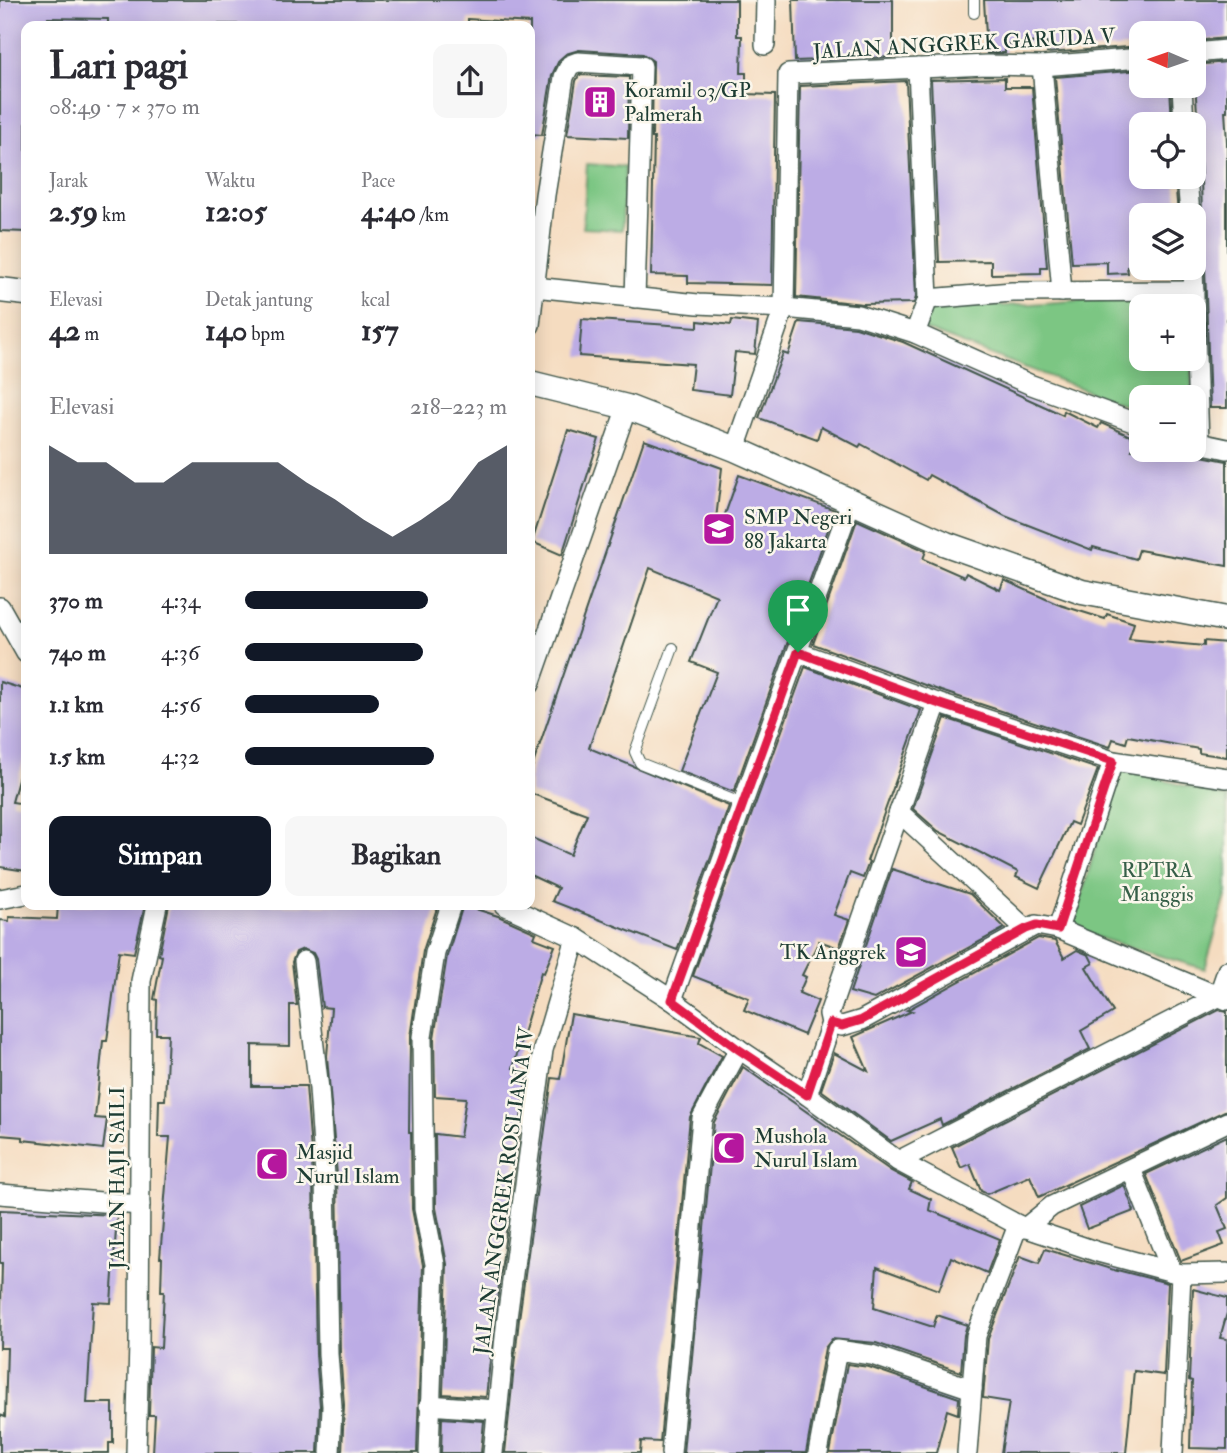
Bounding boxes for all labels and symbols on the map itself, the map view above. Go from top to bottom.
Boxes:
north arrow [1129,21,1206,98]
street label: JALAN ANGGREK GARUDA V [811,23,1117,65]
place label: Koramil 03/GP Palmerah [624,77,751,128]
building icon: Koramil 03/GP Palmerah [581,83,619,121]
place label: SMP Negeri 88 Jakarta [744,504,853,555]
school or university icon: SMP Negeri 88 Jakarta [700,510,738,548]
pin [768,580,828,652]
park label: RPTRA Manggis [1120,857,1194,908]
school or university icon: TK Anggrek [892,933,930,971]
place label: TK Anggrek [780,939,886,966]
street label: JALAN ANGGREK ROSLIANA IV [468,1024,541,1357]
street label: JALAN HAJI SAILI [104,1087,131,1270]
place label: Mushola Nurul Islam [754,1123,858,1174]
mosque icon: Mushola Nurul Islam [710,1129,748,1167]
place label: Masjid Nurul Islam [296,1139,400,1190]
mosque icon: Masjid Nurul Islam [253,1145,291,1183]

